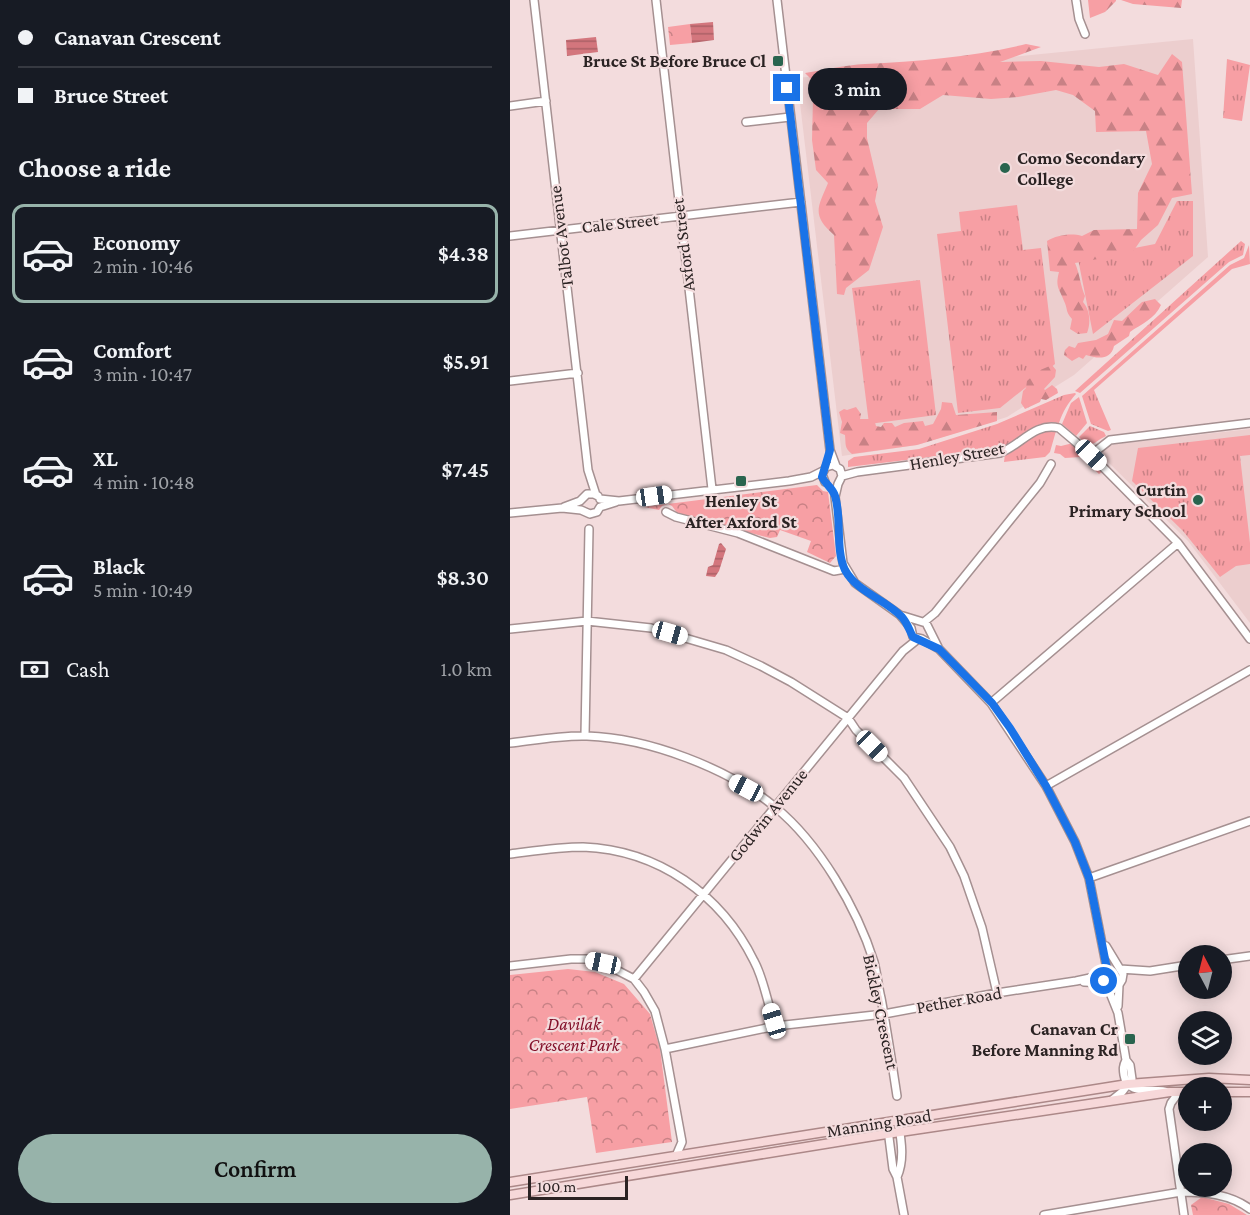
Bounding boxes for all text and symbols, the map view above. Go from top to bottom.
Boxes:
text: Canavan Crescent [54,25,221,50]
place label: Bruce St Before Bruce Cl [583,51,766,71]
marker: Bruce St Before Bruce Cl [771,54,785,68]
callout: 3 min [808,67,907,109]
route end [773,74,800,101]
text: 3 min [834,78,881,100]
text: Bruce Street [54,83,168,108]
place label: Como Secondary College [1017,148,1145,189]
text: Choose a ride [18,153,171,183]
marker: Como Secondary College [998,161,1012,175]
street label: Talbot Avenue [545,185,577,289]
street label: Axford Street [667,196,699,293]
street label: Cale Street [581,209,660,237]
icon: car [21,227,75,281]
text: Economy [93,230,180,255]
text: $4.38 [438,241,489,266]
text: 2 min · 10:46 [93,255,194,277]
icon: car [21,335,75,389]
text: Comfort [93,338,171,363]
text: $5.91 [443,349,489,374]
text: 3 min · 10:47 [93,363,192,385]
car [1072,436,1110,474]
street label: Henley Street [908,438,1007,474]
icon: car [21,443,75,497]
text: XL [93,446,118,471]
text: $7.45 [441,457,489,482]
text: 4 min · 10:48 [93,471,195,493]
marker: Henley St After Axford St [734,474,748,488]
place label: Curtin Primary School [1069,480,1187,521]
car [635,485,673,507]
place label: Henley St After Axford St [684,491,797,532]
marker: Curtin Primary School [1191,493,1205,507]
icon: car [21,551,75,605]
text: Black [93,554,145,579]
text: $8.30 [437,565,489,590]
text: 5 min · 10:49 [93,579,193,601]
car [650,619,690,647]
icon: cash [18,653,51,686]
text: Cash [66,657,110,682]
text: 1.0 km [441,658,492,680]
car [853,727,891,765]
street label: Godwin Avenue [724,764,812,866]
car [726,772,766,804]
north arrow [1178,945,1232,999]
map controls [1178,945,1232,1197]
car [584,950,622,976]
street label: Bickley Crescent [859,953,903,1072]
route start [1090,967,1117,994]
street label: Pether Road [915,983,1004,1017]
car [760,1001,788,1041]
button: layers [1178,1011,1232,1065]
park label: Davilak Crescent Park [528,1014,621,1055]
place label: Canavan Cr Before Manning Rd [972,1019,1118,1060]
marker: Canavan Cr Before Manning Rd [1123,1032,1137,1046]
button: + [1178,1077,1232,1131]
street label: Manning Road [825,1105,933,1141]
button: Confirm [18,1134,492,1203]
button: − [1178,1143,1232,1197]
scale bar [528,1173,628,1200]
text: 100 m [537,1178,576,1195]

